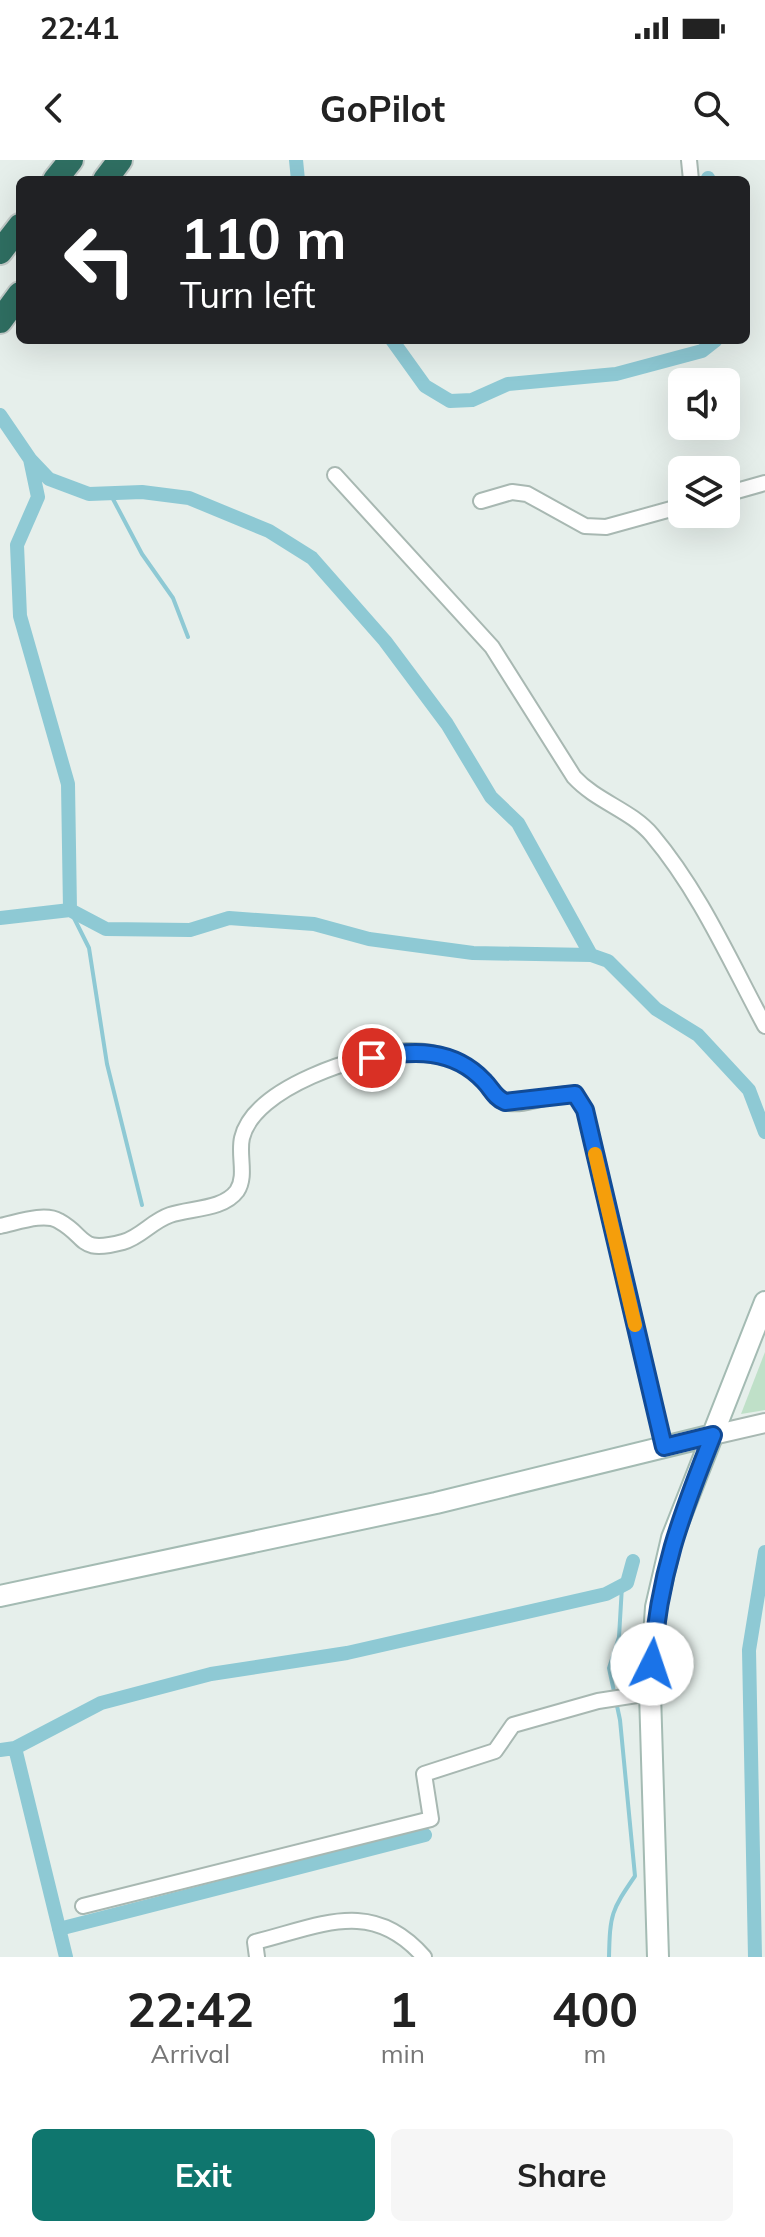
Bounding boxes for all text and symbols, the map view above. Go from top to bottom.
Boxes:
text: 22:41 [40,9,119,47]
icon: back [32,86,76,130]
text: GoPilot [320,86,445,131]
icon: search [689,86,733,130]
text: 110 m [180,203,347,273]
icon: left [48,208,152,312]
text: Turn left [180,272,316,317]
map controls [668,368,740,528]
button: sound [668,368,740,440]
button: layers [668,456,740,528]
pin [338,1024,406,1092]
icon: arrive [350,1036,394,1080]
position arrow [610,1622,694,1706]
text: 22:42 [127,1979,254,2039]
text: 1 [388,1979,417,2039]
text: 400 [552,1979,638,2039]
text: Arrival [151,2037,230,2070]
text: min [381,2037,425,2070]
text: m [584,2037,606,2070]
button: Exit [32,2129,375,2221]
button: Share [391,2129,733,2221]

